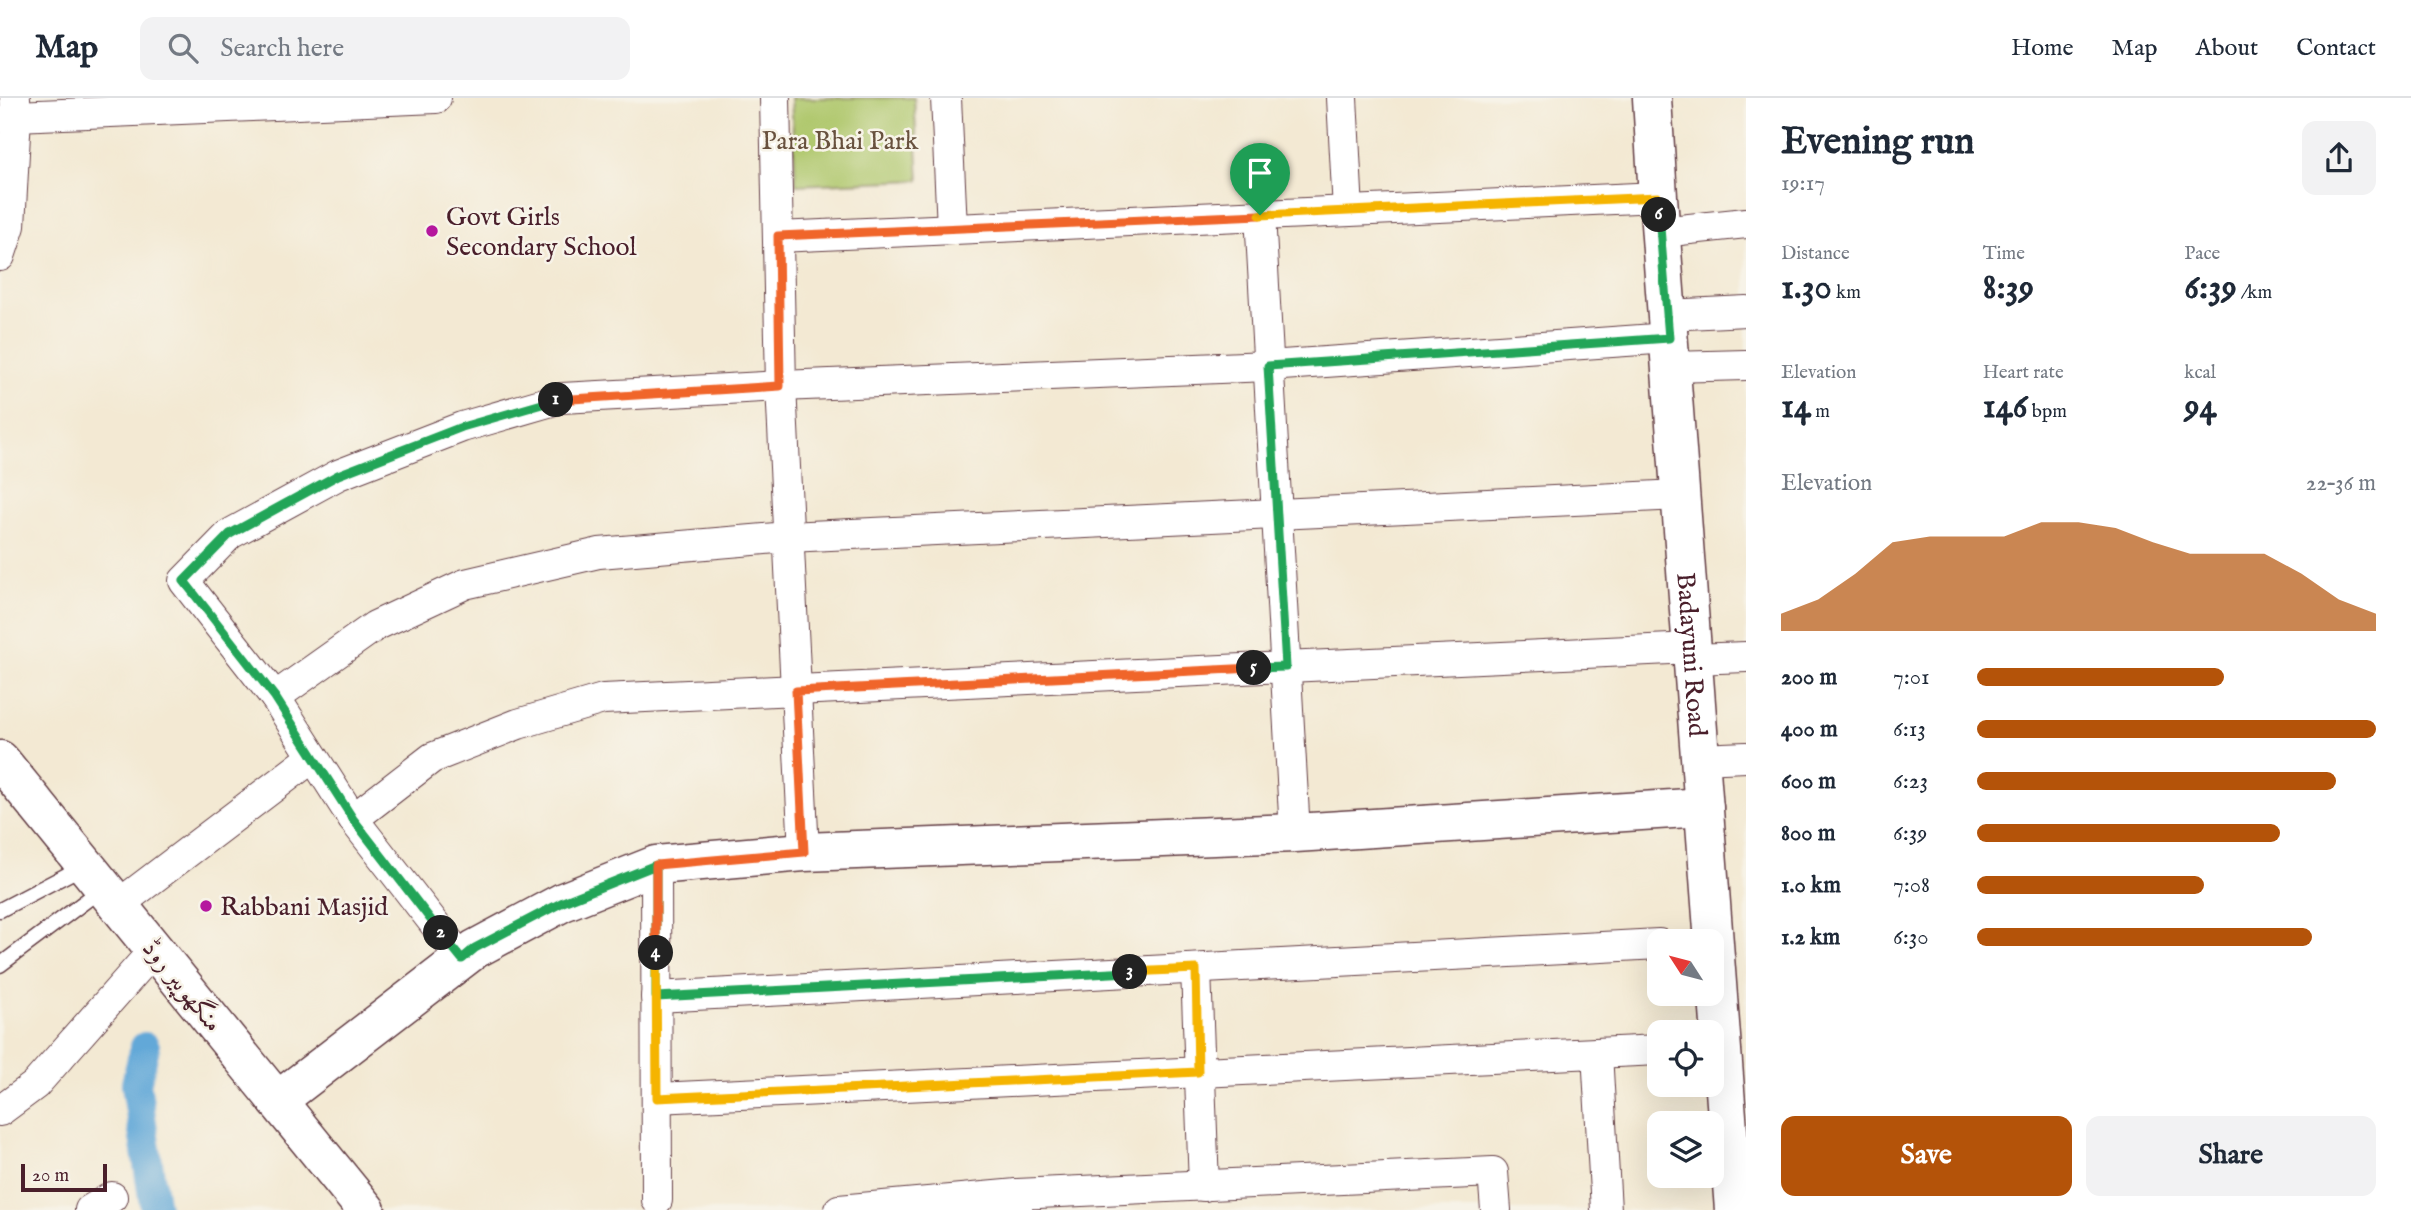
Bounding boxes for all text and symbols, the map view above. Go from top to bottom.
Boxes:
search box [140,17,630,80]
text: Map [35,27,98,69]
icon: search [164,29,202,67]
text: Search here [220,32,344,65]
text: Home [2011,33,2074,64]
text: Map [2112,33,2158,64]
text: About [2196,33,2258,64]
text: Contact [2296,33,2376,64]
text: Evening run [1781,119,1975,167]
button: share [2302,121,2376,195]
park label: Para Bhai Park [762,125,920,158]
pin [1230,143,1290,215]
icon: arrive [1241,154,1279,192]
text: 19:17 [1781,169,1825,198]
pin: 6 [1642,198,1676,232]
place label: Govt Girls Secondary School [446,201,637,264]
text: 6 [1654,202,1663,226]
marker: Govt Girls Secondary School [424,223,440,239]
text: Distance [1781,242,1850,266]
text: Time [1983,242,2025,266]
text: Pace [2184,242,2220,266]
text: 1.30 [1781,266,1832,311]
text: 8:39 [1983,266,2034,311]
text: 6:39 [2184,266,2237,311]
text: km [1832,281,1861,305]
text: /km [2237,281,2272,305]
text: Elevation [1781,361,1856,385]
text: Heart rate [1983,361,2064,385]
text: kcal [2184,361,2216,385]
pin: 1 [538,382,574,418]
text: 14 [1781,385,1811,430]
text: 146 [1983,385,2028,430]
text: 94 [2184,385,2217,430]
text: 1 [552,387,559,411]
text: m [1811,400,1830,424]
text: bpm [2028,400,2067,424]
text: Elevation [1781,469,1872,498]
text: 22–36 m [2306,469,2376,498]
street label: Badayuni Road [1668,571,1713,738]
pin: 5 [1236,650,1272,686]
text: 5 [1250,655,1257,679]
text: 200 m [1781,663,1837,692]
text: 7:01 [1893,663,1930,692]
text: 400 m [1781,715,1838,744]
text: 6:13 [1893,715,1926,744]
text: 600 m [1781,767,1836,796]
text: 6:23 [1893,767,1928,796]
text: 800 m [1781,819,1835,848]
text: 6:39 [1893,819,1927,848]
text: 1.0 km [1781,871,1841,900]
text: 7:08 [1893,871,1930,900]
place label: Rabbani Masjid [220,891,388,924]
marker: Rabbani Masjid [198,898,214,914]
pin: 2 [424,916,458,950]
text: 2 [436,920,445,944]
text: 1.2 km [1781,923,1840,952]
text: 6:30 [1893,923,1929,952]
north arrow [1647,929,1724,1006]
map controls [1647,929,1724,1188]
street label: منگھوپیر روڈ [133,932,230,1040]
pin: 4 [638,936,674,970]
text: 4 [651,940,660,964]
pin: 3 [1112,954,1148,990]
text: 3 [1126,959,1133,983]
button: locate [1647,1020,1724,1097]
button: layers [1647,1111,1724,1188]
button: Save [1781,1116,2072,1196]
button: Share [2086,1116,2376,1196]
scale bar [21,1161,107,1193]
text: 20 m [32,1164,69,1188]

